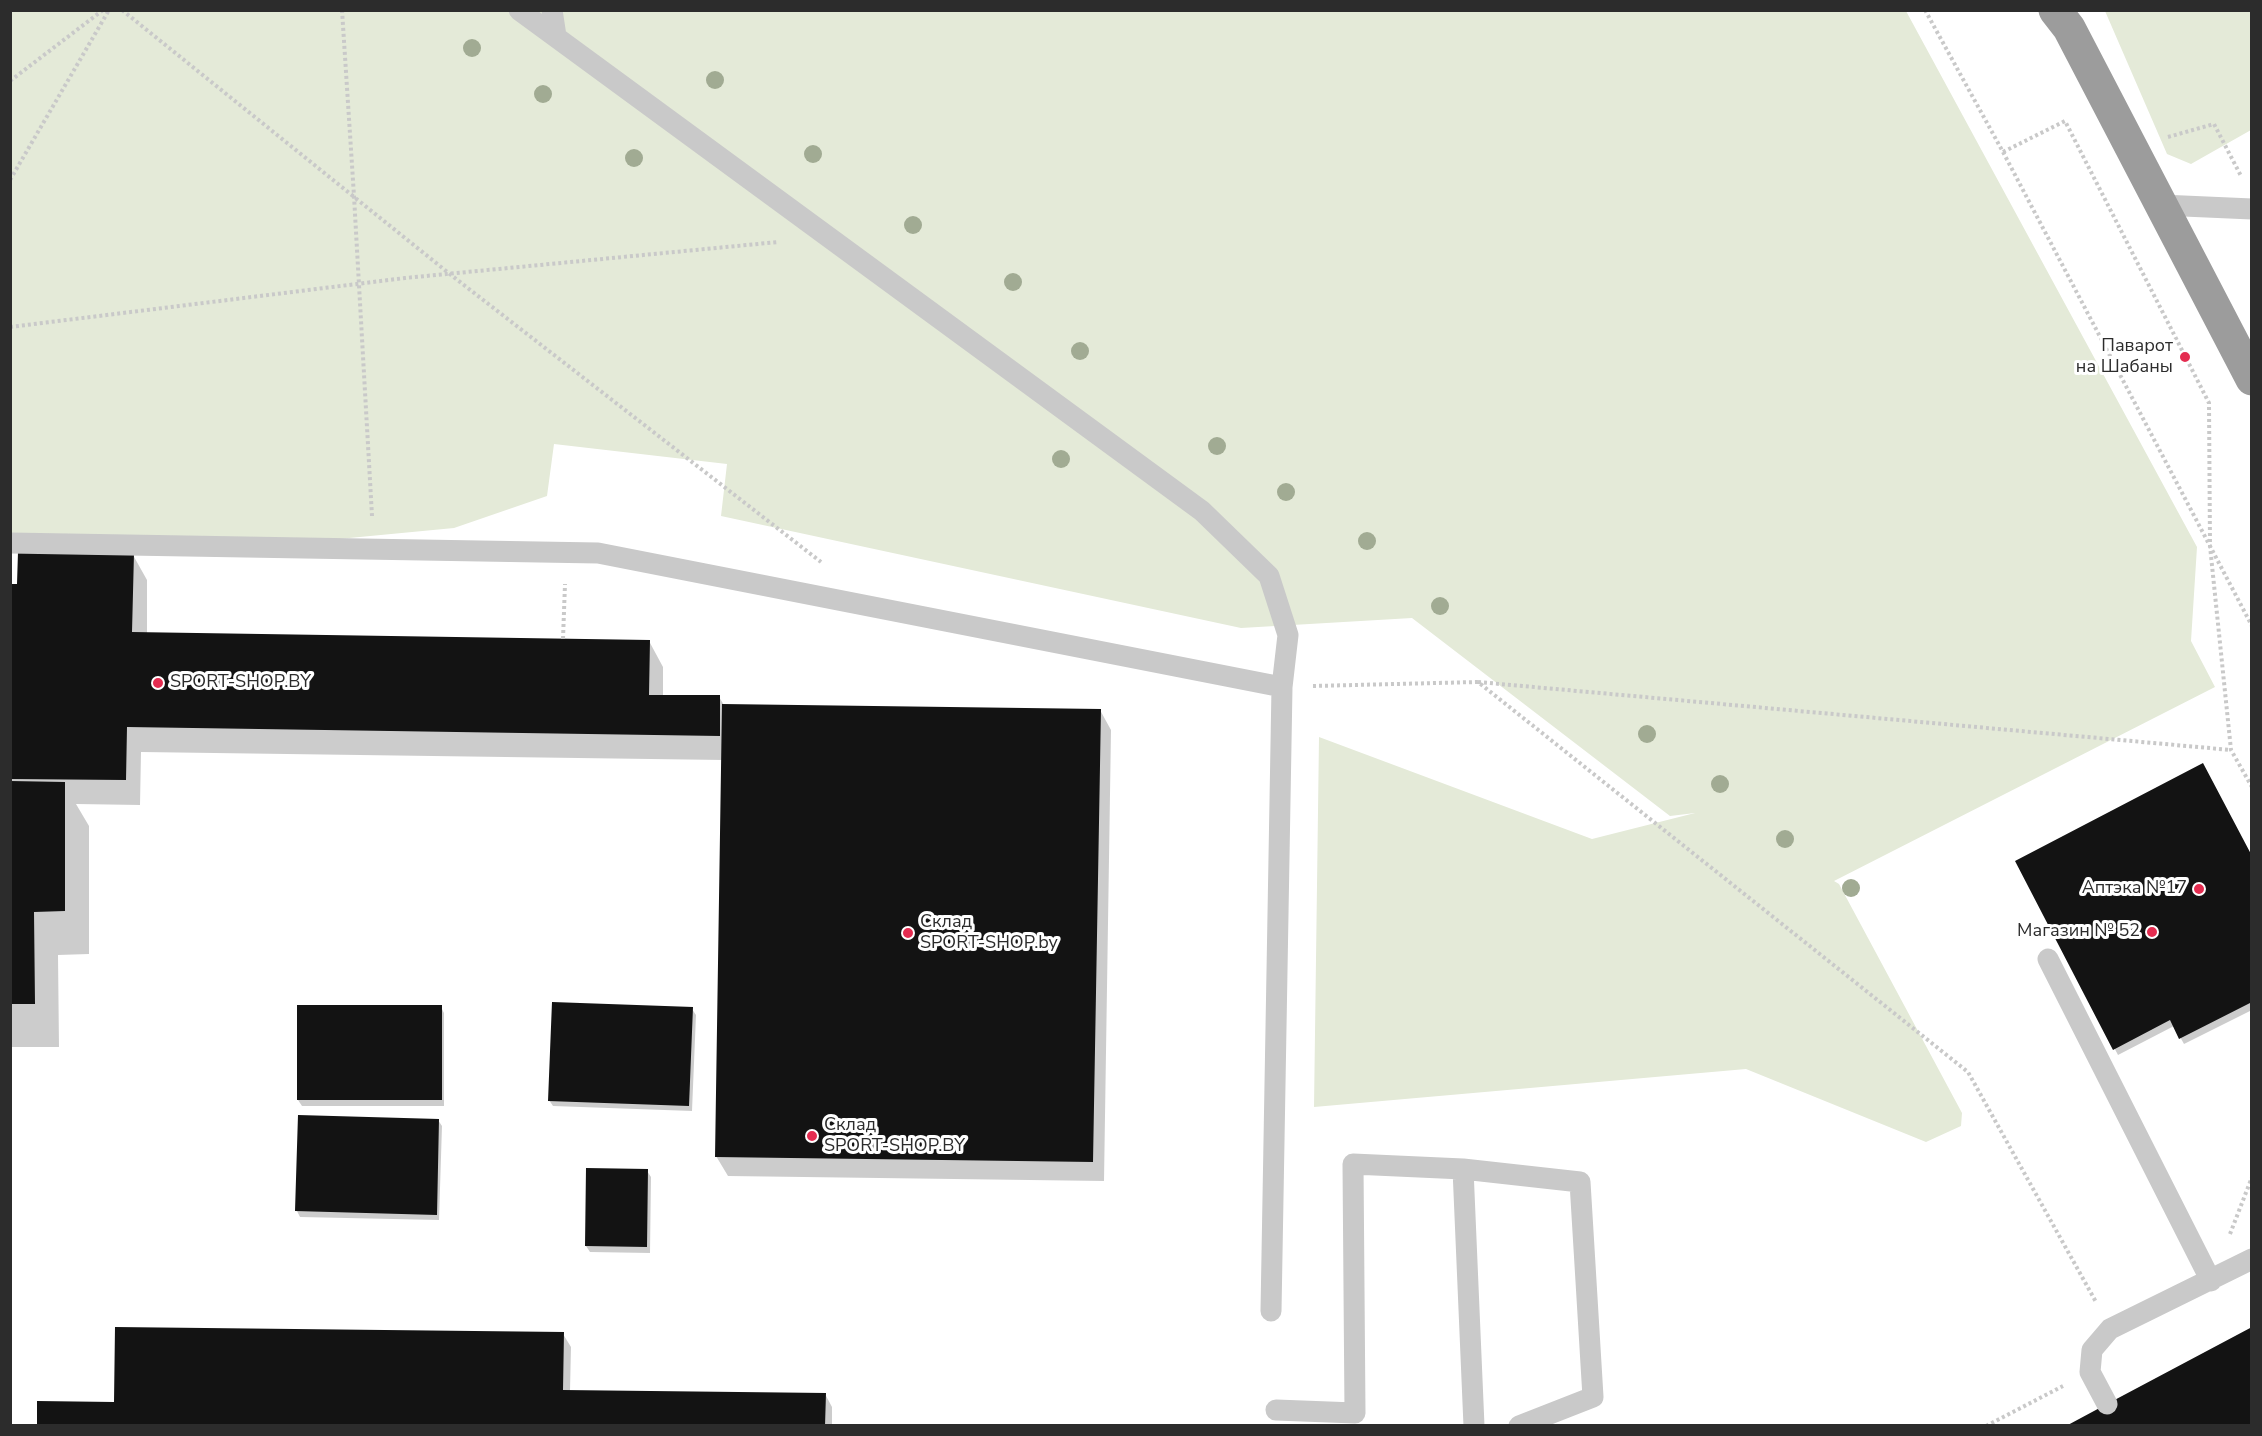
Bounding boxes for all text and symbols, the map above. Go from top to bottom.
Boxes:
place label: Паварот на Шабаны [2076,336,2173,378]
marker: Паварот на Шабаны [2178,350,2192,364]
place label: SPORT-SHOP.BY [170,672,311,694]
marker: SPORT-SHOP.BY [151,676,165,690]
place label: Аптэка №17 [2082,878,2187,900]
marker: Аптэка №17 [2192,882,2206,896]
place label: Склад SPORT-SHOP.by [920,912,1058,954]
place label: Магазин № 52 [2017,921,2140,943]
marker: Магазин № 52 [2145,925,2159,939]
marker: Склад SPORT-SHOP.by [901,926,915,940]
place label: Склад SPORT-SHOP.BY [824,1115,965,1158]
marker: Склад SPORT-SHOP.BY [805,1129,819,1143]

